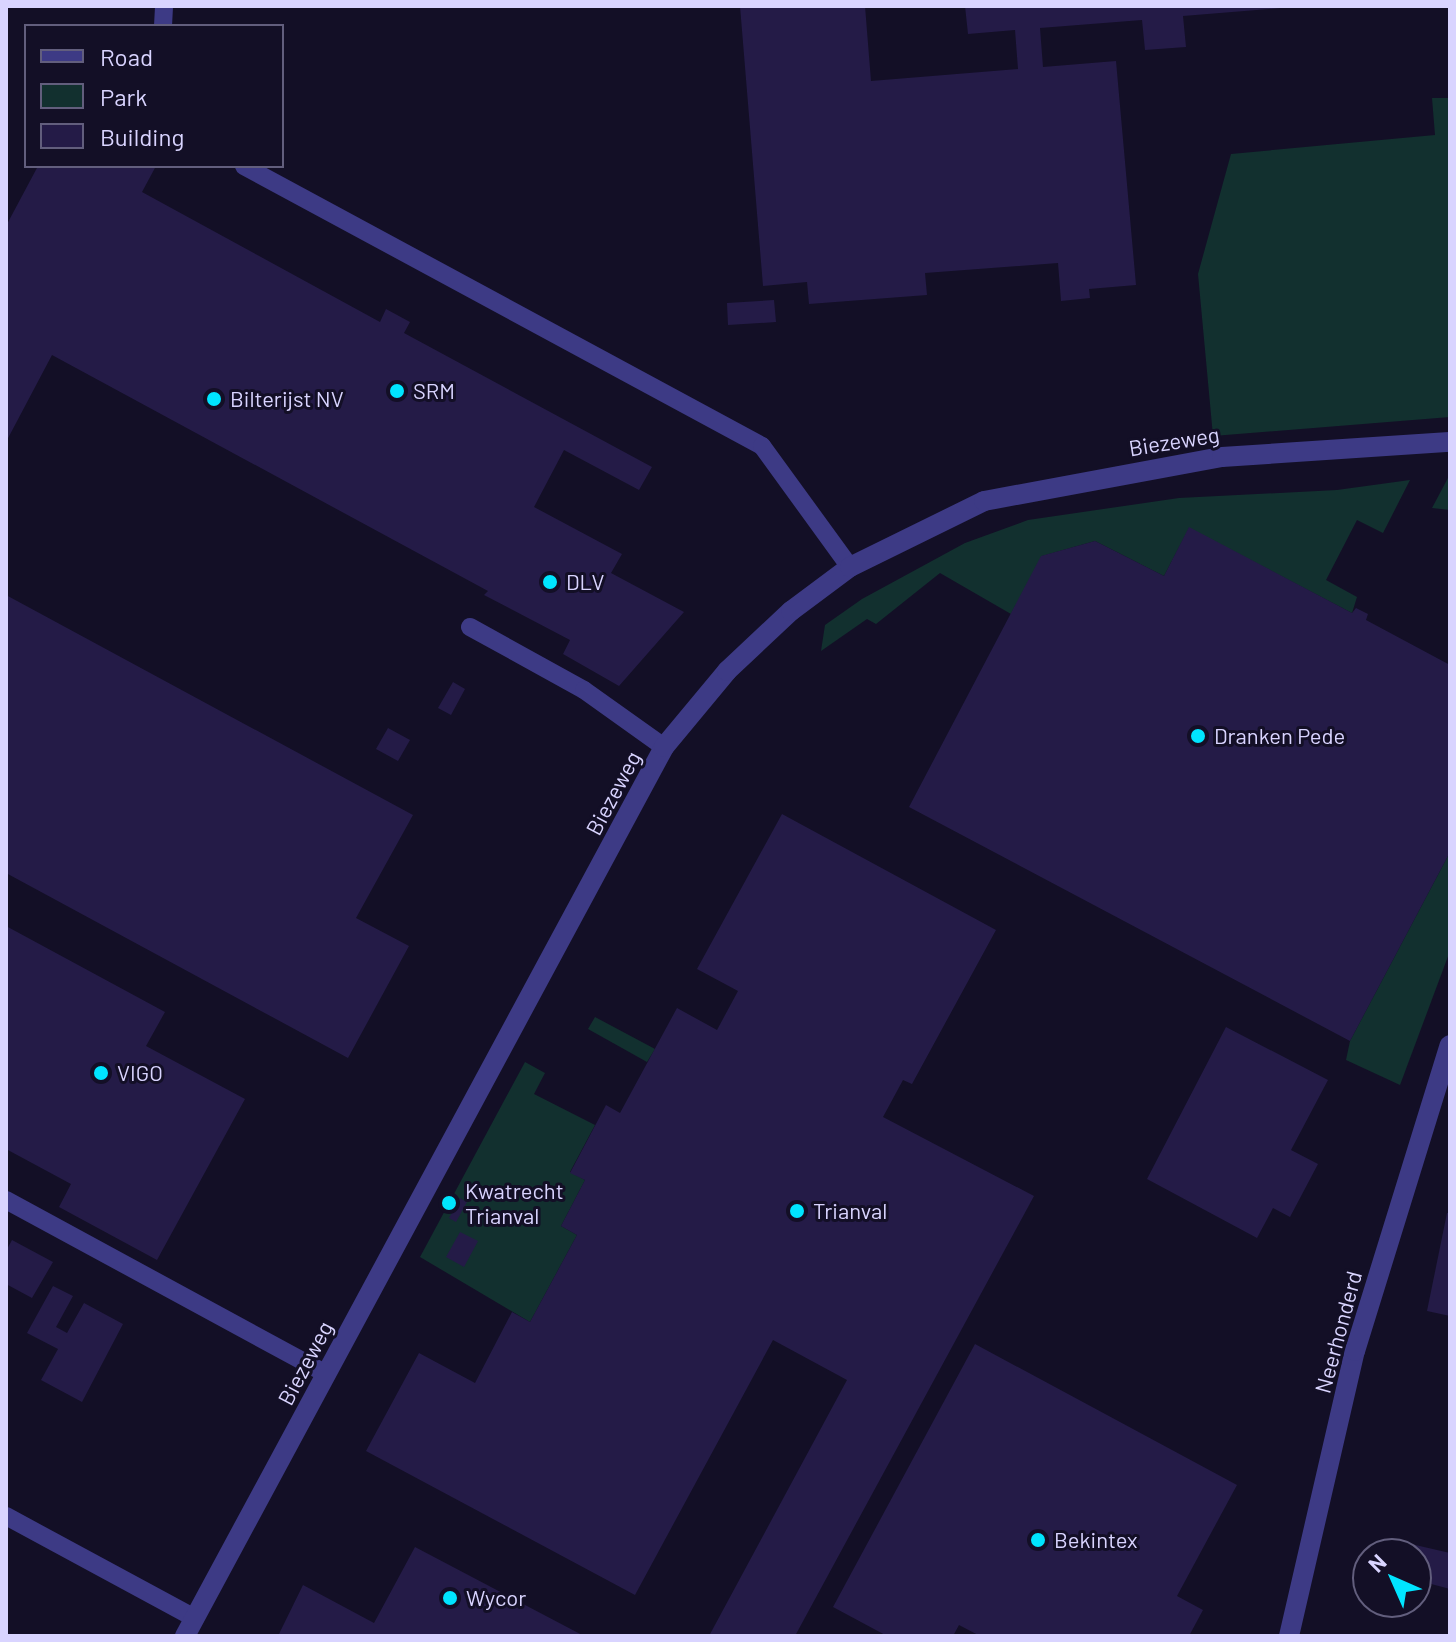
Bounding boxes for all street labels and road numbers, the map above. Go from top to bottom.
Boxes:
street label: Biezeweg [1127,421,1221,461]
street label: Biezeweg [580,746,646,840]
street label: Neerhonderd [1309,1268,1367,1396]
street label: Biezeweg [272,1316,338,1410]

